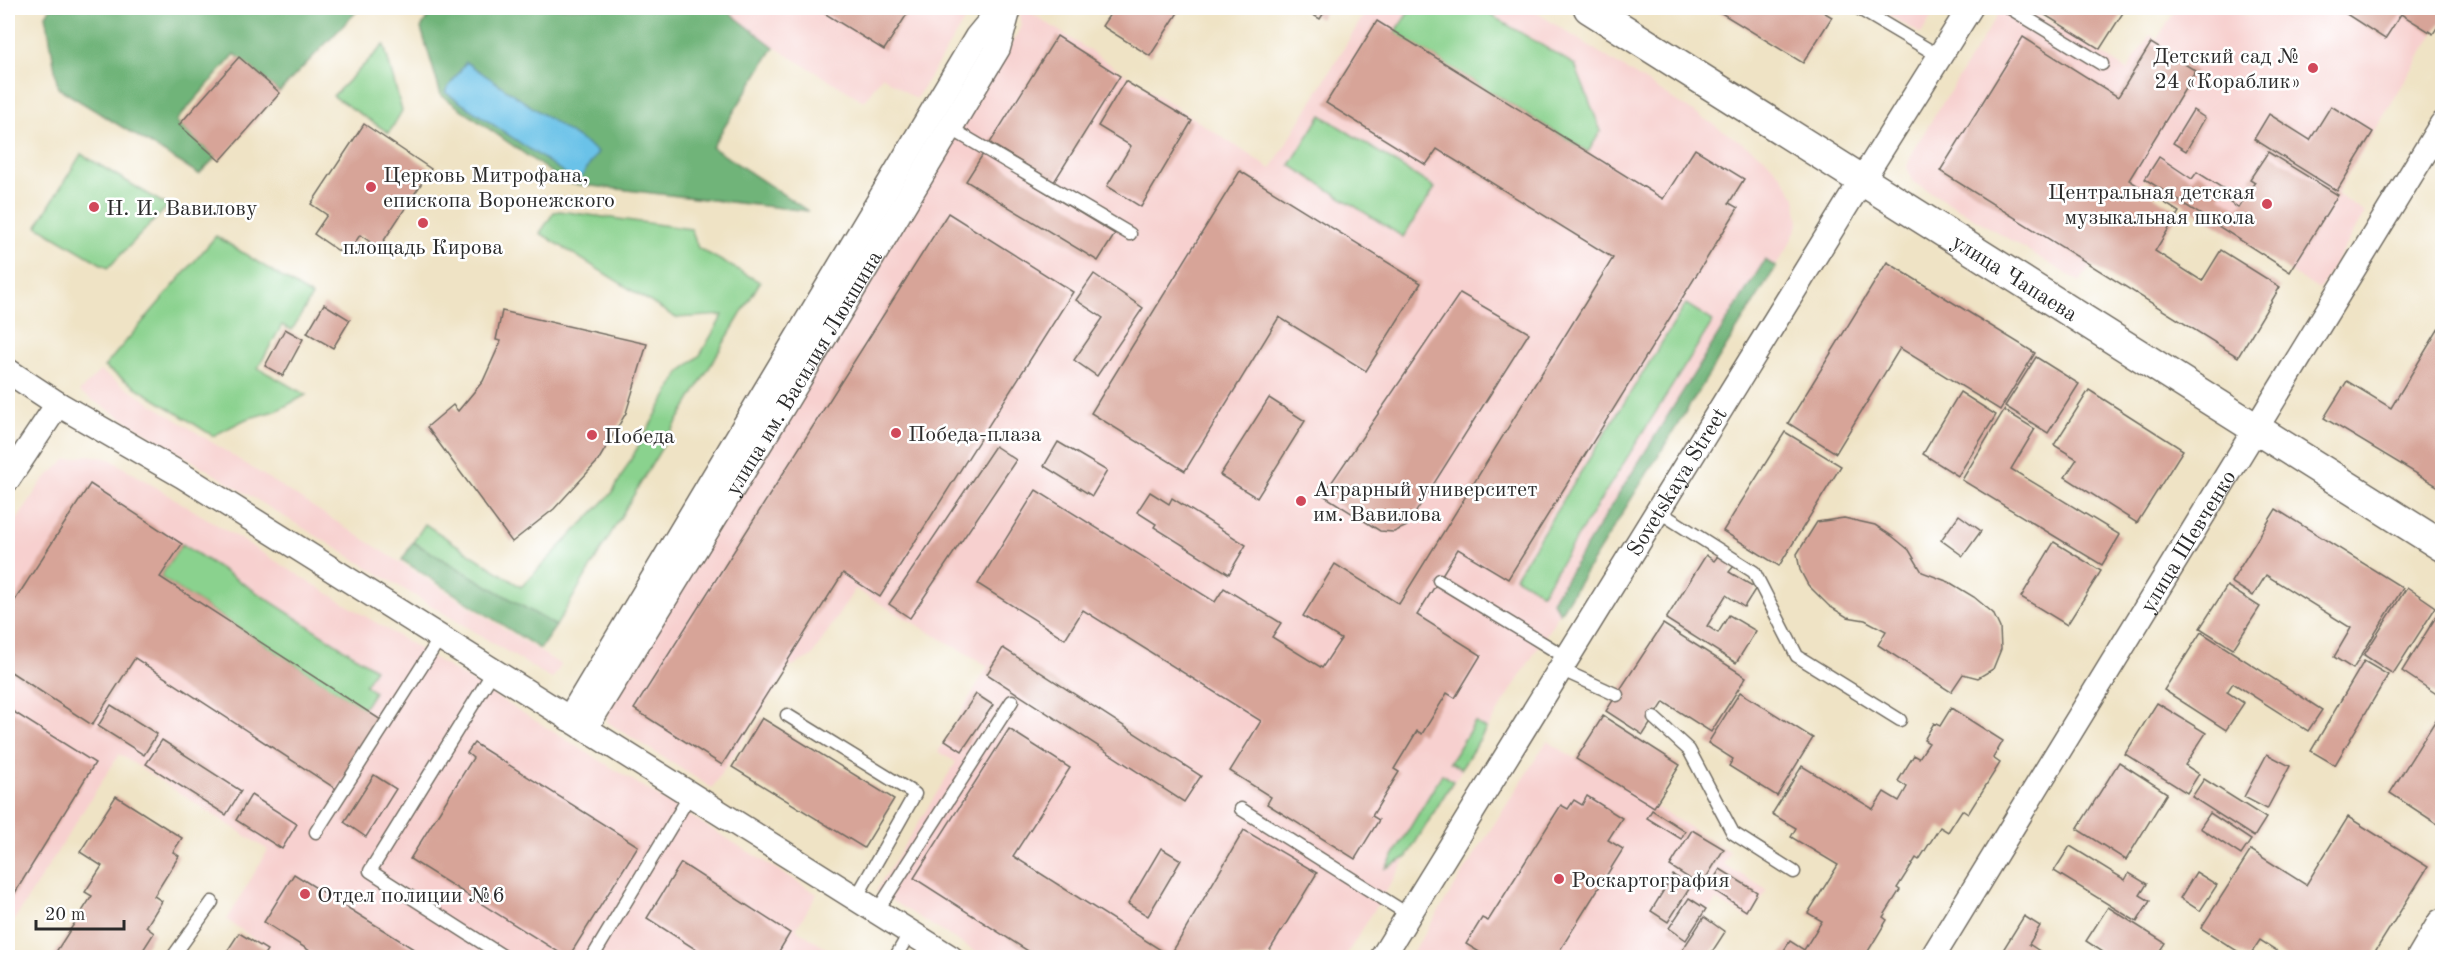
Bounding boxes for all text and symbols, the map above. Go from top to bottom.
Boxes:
place label: Детский сад № 24 «Кораблик» [2153,46,2301,93]
marker: Детский сад № 24 «Кораблик» [2306,61,2320,75]
place label: Церковь Митрофана, епископа Воронежского [383,165,615,212]
marker: Церковь Митрофана, епископа Воронежского [364,180,378,194]
place label: Центральная детская музыкальная школа [2048,182,2255,229]
marker: Центральная детская музыкальная школа [2260,197,2274,211]
place label: Н. И. Вавилову [106,198,258,220]
marker: Н. И. Вавилову [87,200,101,214]
marker: площадь Кирова [416,216,430,230]
street label: улица Чапаева [1947,231,2081,326]
place label: площадь Кирова [343,237,503,259]
street label: улица им. Василия Люкшина [722,247,887,500]
street label: Sovetskaya Street [1624,404,1732,561]
place label: Победа-плаза [908,424,1042,446]
place label: Победа [604,426,675,448]
marker: Победа-плаза [889,426,903,440]
marker: Победа [585,428,599,442]
street label: улица Шевченко [2137,467,2241,617]
place label: Аграрный университет им. Вавилова [1313,479,1538,526]
marker: Аграрный университет им. Вавилова [1294,494,1308,508]
place label: Роскартография [1571,870,1730,892]
marker: Роскартография [1552,872,1566,886]
place label: Отдел полиции №6 [317,885,505,907]
marker: Отдел полиции №6 [298,887,312,901]
scale bar [36,893,124,931]
text: 20 m [45,906,85,924]

